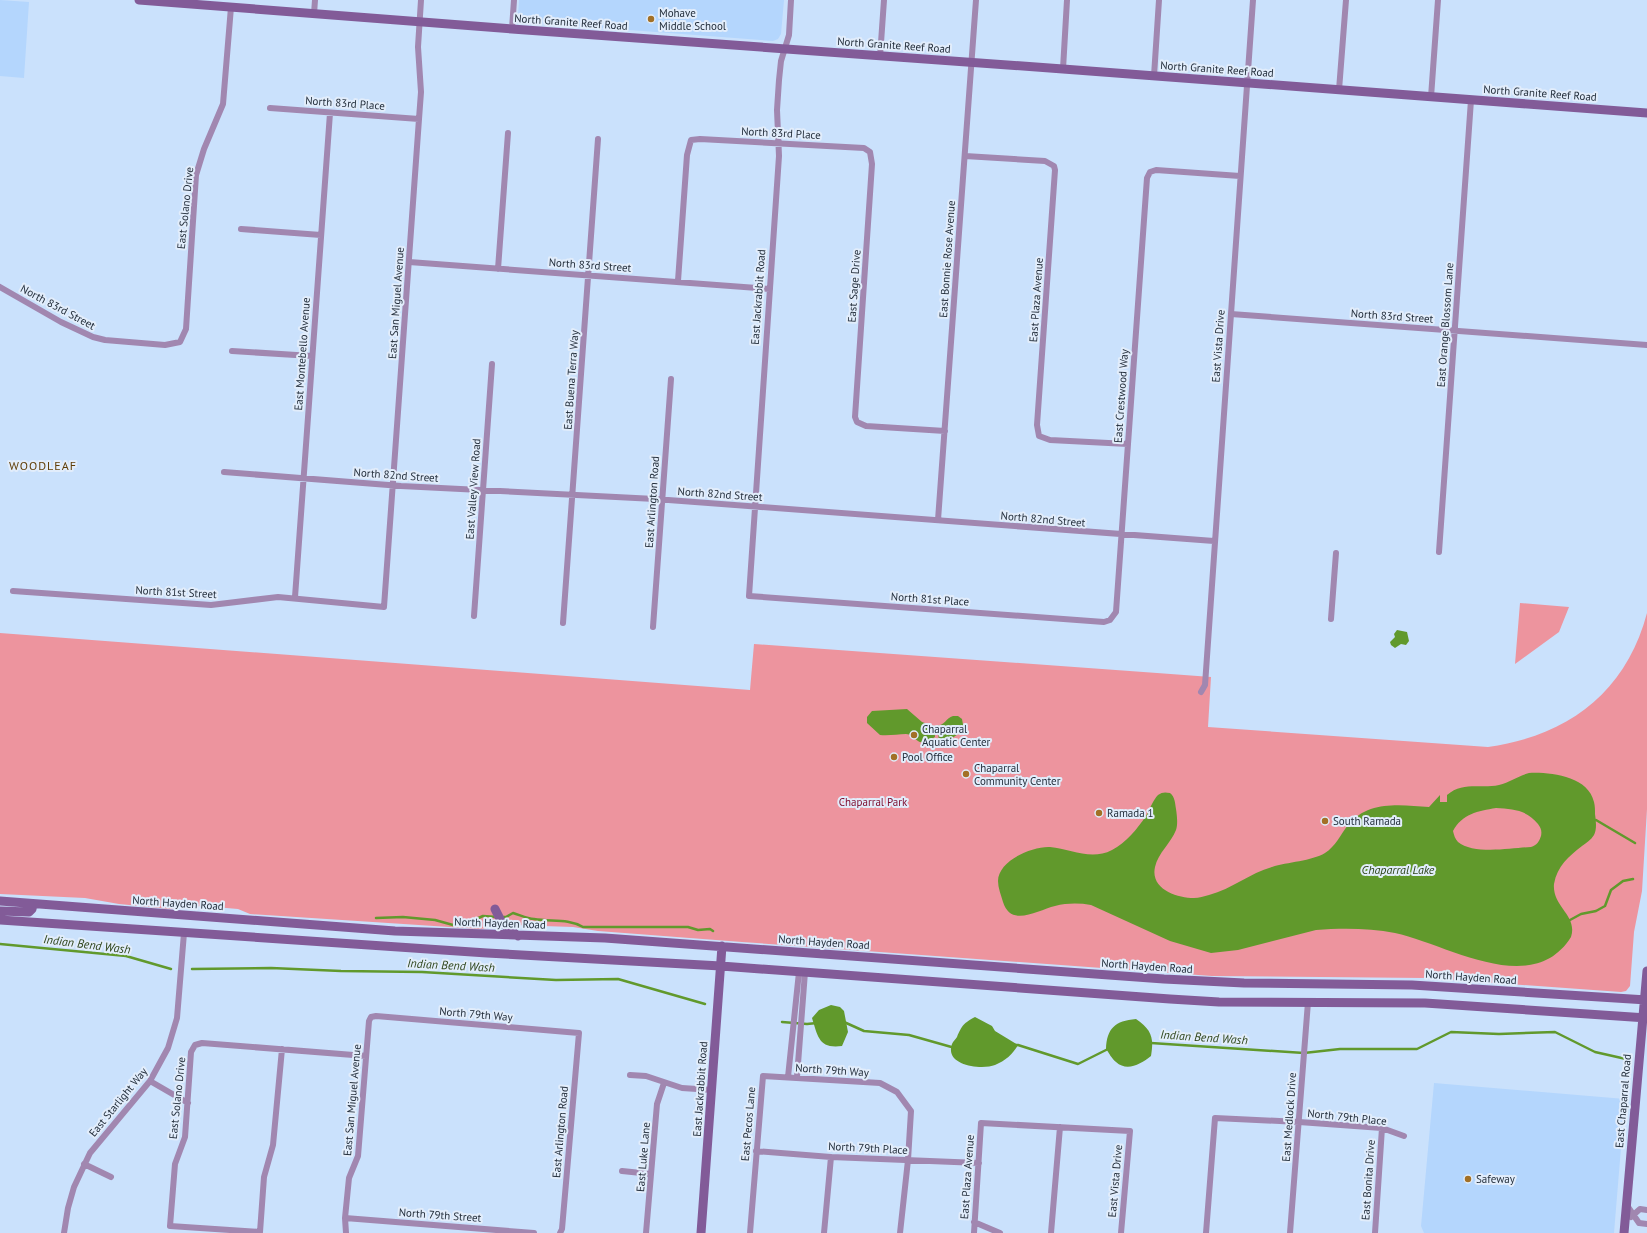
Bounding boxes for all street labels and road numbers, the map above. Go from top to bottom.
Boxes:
street label: North Granite Reef Road [514,11,628,33]
street label: North Granite Reef Road [837,34,951,56]
street label: North Granite Reef Road [1160,58,1274,80]
street label: North Granite Reef Road [1483,82,1597,104]
street label: North 83rd Place [305,93,386,113]
street label: North 83rd Place [741,124,822,142]
street label: East Solano Drive [174,166,196,250]
street label: East Bonnie Rose Avenue [936,199,958,318]
street label: East San Miguel Avenue [385,246,407,359]
street label: East Jackrabbit Road [748,249,768,345]
street label: East Sage Drive [844,249,864,323]
street label: North 83rd Street [548,255,632,275]
street label: East Plaza Avenue [1026,257,1046,343]
street label: East Orange Blossom Lane [1434,262,1456,388]
street label: North 83rd Street [18,281,98,333]
street label: East Montebello Avenue [291,297,313,411]
street label: North 83rd Street [1350,306,1434,326]
street label: East Vista Drive [1208,309,1228,383]
street label: East Buena Terra Way [561,329,582,430]
street label: East Crestwood Way [1111,348,1131,443]
street label: East Valley View Road [462,438,484,540]
street label: East Arlington Road [642,455,662,549]
street label: North 82nd Street [353,465,439,485]
street label: North 82nd Street [677,484,763,504]
street label: North 82nd Street [1000,508,1086,530]
street label: North 81st Street [135,583,217,601]
street label: North 81st Place [890,589,970,609]
street label: North Hayden Road [132,893,224,913]
street label: North Hayden Road [454,914,546,932]
street label: North Hayden Road [778,932,870,952]
street label: North Hayden Road [1101,956,1193,976]
street label: North Hayden Road [1425,967,1517,987]
street label: North 79th Way [439,1004,514,1024]
street label: East Jackrabbit Road [690,1041,710,1137]
street label: East San Miguel Avenue [340,1043,364,1156]
street label: East Chaparral Road [1612,1053,1634,1149]
street label: East Solano Drive [166,1056,188,1140]
street label: North 79th Way [795,1060,870,1080]
street label: East Starlight Way [86,1064,151,1140]
street label: East Medlock Drive [1279,1071,1299,1162]
street label: East Arlington Road [549,1085,571,1179]
street label: East Pecos Lane [738,1086,758,1162]
street label: North 79th Place [1307,1106,1388,1128]
street label: East Luke Lane [633,1121,653,1193]
street label: East Plaza Avenue [957,1134,977,1220]
street label: North 79th Place [828,1139,909,1157]
street label: East Bonita Drive [1358,1139,1378,1221]
street label: East Vista Drive [1105,1144,1125,1218]
street label: North 79th Street [398,1205,482,1225]

